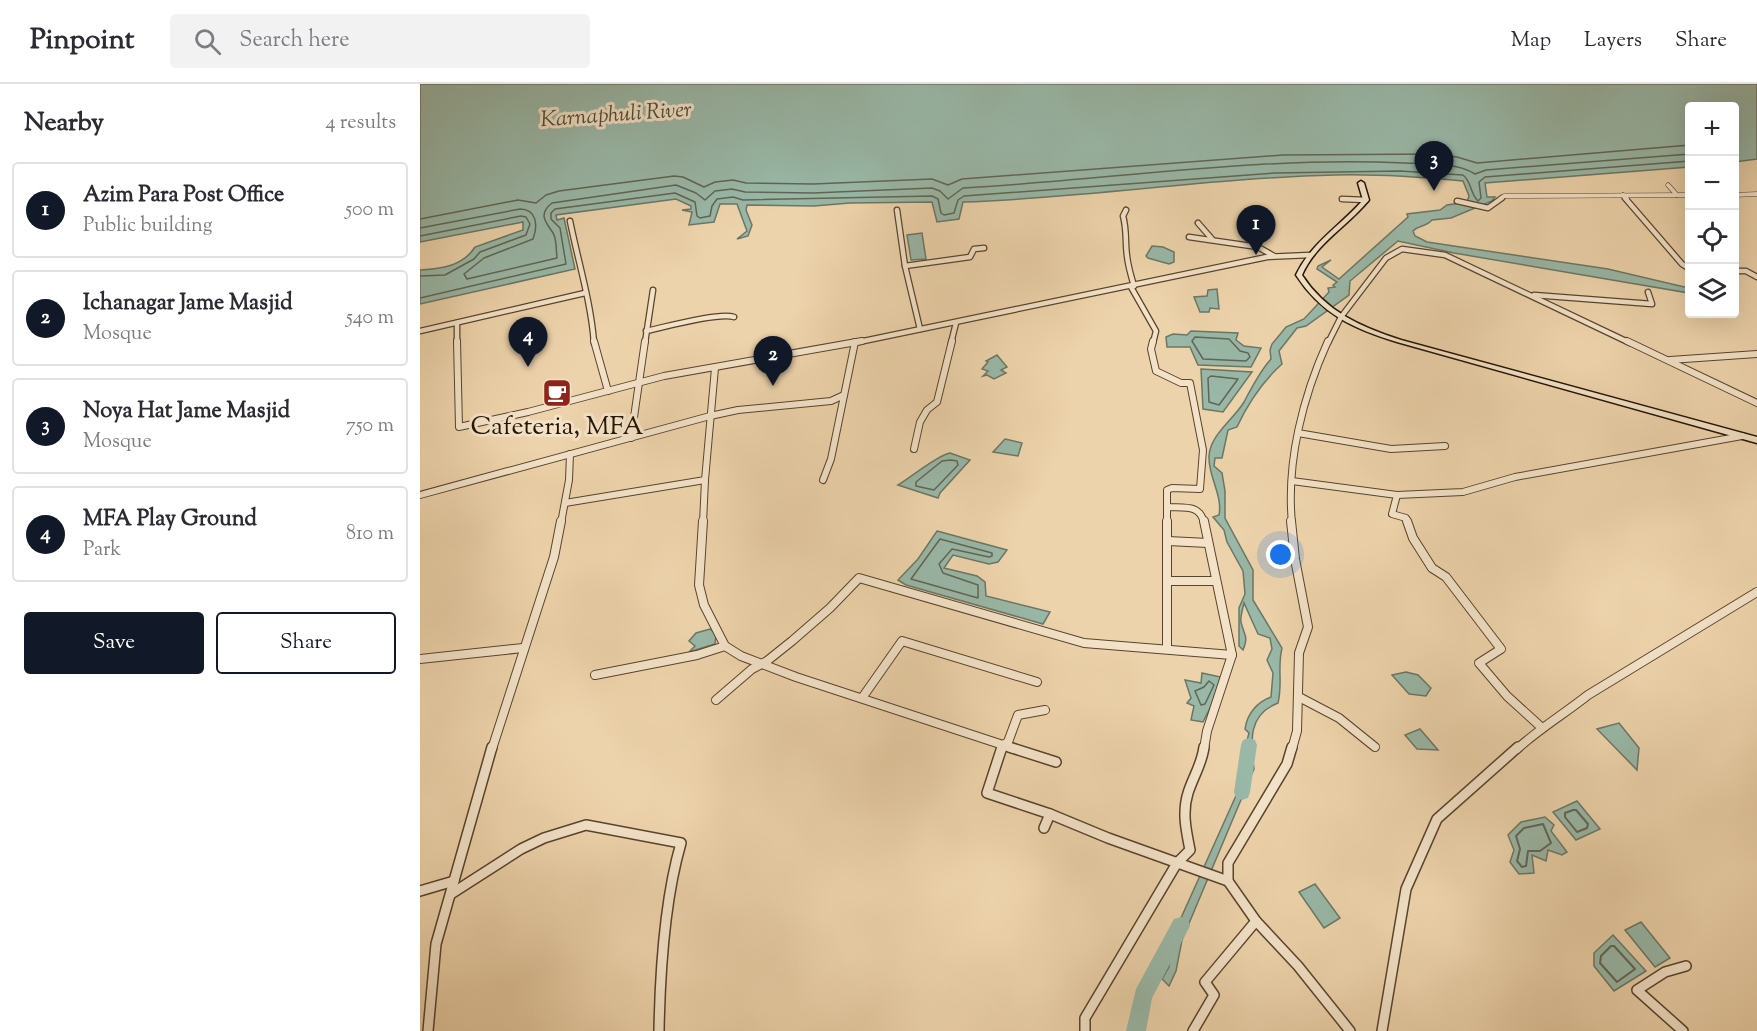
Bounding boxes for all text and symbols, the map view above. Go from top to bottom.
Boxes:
search box [170,14,590,68]
text: Pinpoint [30,21,134,61]
icon: search [191,25,224,58]
text: Search here [239,25,350,57]
text: Map [1511,26,1551,56]
text: Layers [1584,26,1642,56]
text: Share [1675,26,1727,56]
water label: Karnaphuli River [539,95,693,137]
map controls [1685,102,1739,318]
button: + [1685,102,1739,156]
text: Nearby [24,105,104,142]
text: 4 results [325,109,396,138]
pin: 3 [1414,141,1454,191]
button: − [1685,156,1739,210]
text: Azim Para Post Office [83,180,284,212]
text: 1 [42,196,49,225]
text: 500 m [345,196,394,225]
pin: 1 [1236,206,1276,255]
button: locate [1685,210,1739,264]
text: Public building [83,212,213,241]
button: layers [1685,264,1739,318]
text: Ichanagar Jame Masjid [83,288,293,320]
text: 2 [41,304,50,333]
text: 540 m [346,304,394,333]
pin: 4 [508,318,548,367]
text: Mosque [83,320,152,349]
pin: 2 [754,336,792,386]
cafe icon: Cafeteria, MFA [541,377,573,409]
text: Noya Hat Jame Masjid [83,396,290,428]
place label: Cafeteria, MFA [470,409,644,446]
text: 3 [41,412,50,441]
text: 750 m [346,412,394,441]
text: Mosque [83,428,152,457]
text: MFA Play Ground [83,504,257,536]
text: 4 [40,520,51,549]
text: 810 m [346,520,394,549]
text: Park [83,536,121,565]
your location [1266,540,1295,569]
button: Save [24,612,204,674]
button: Share [216,612,396,674]

